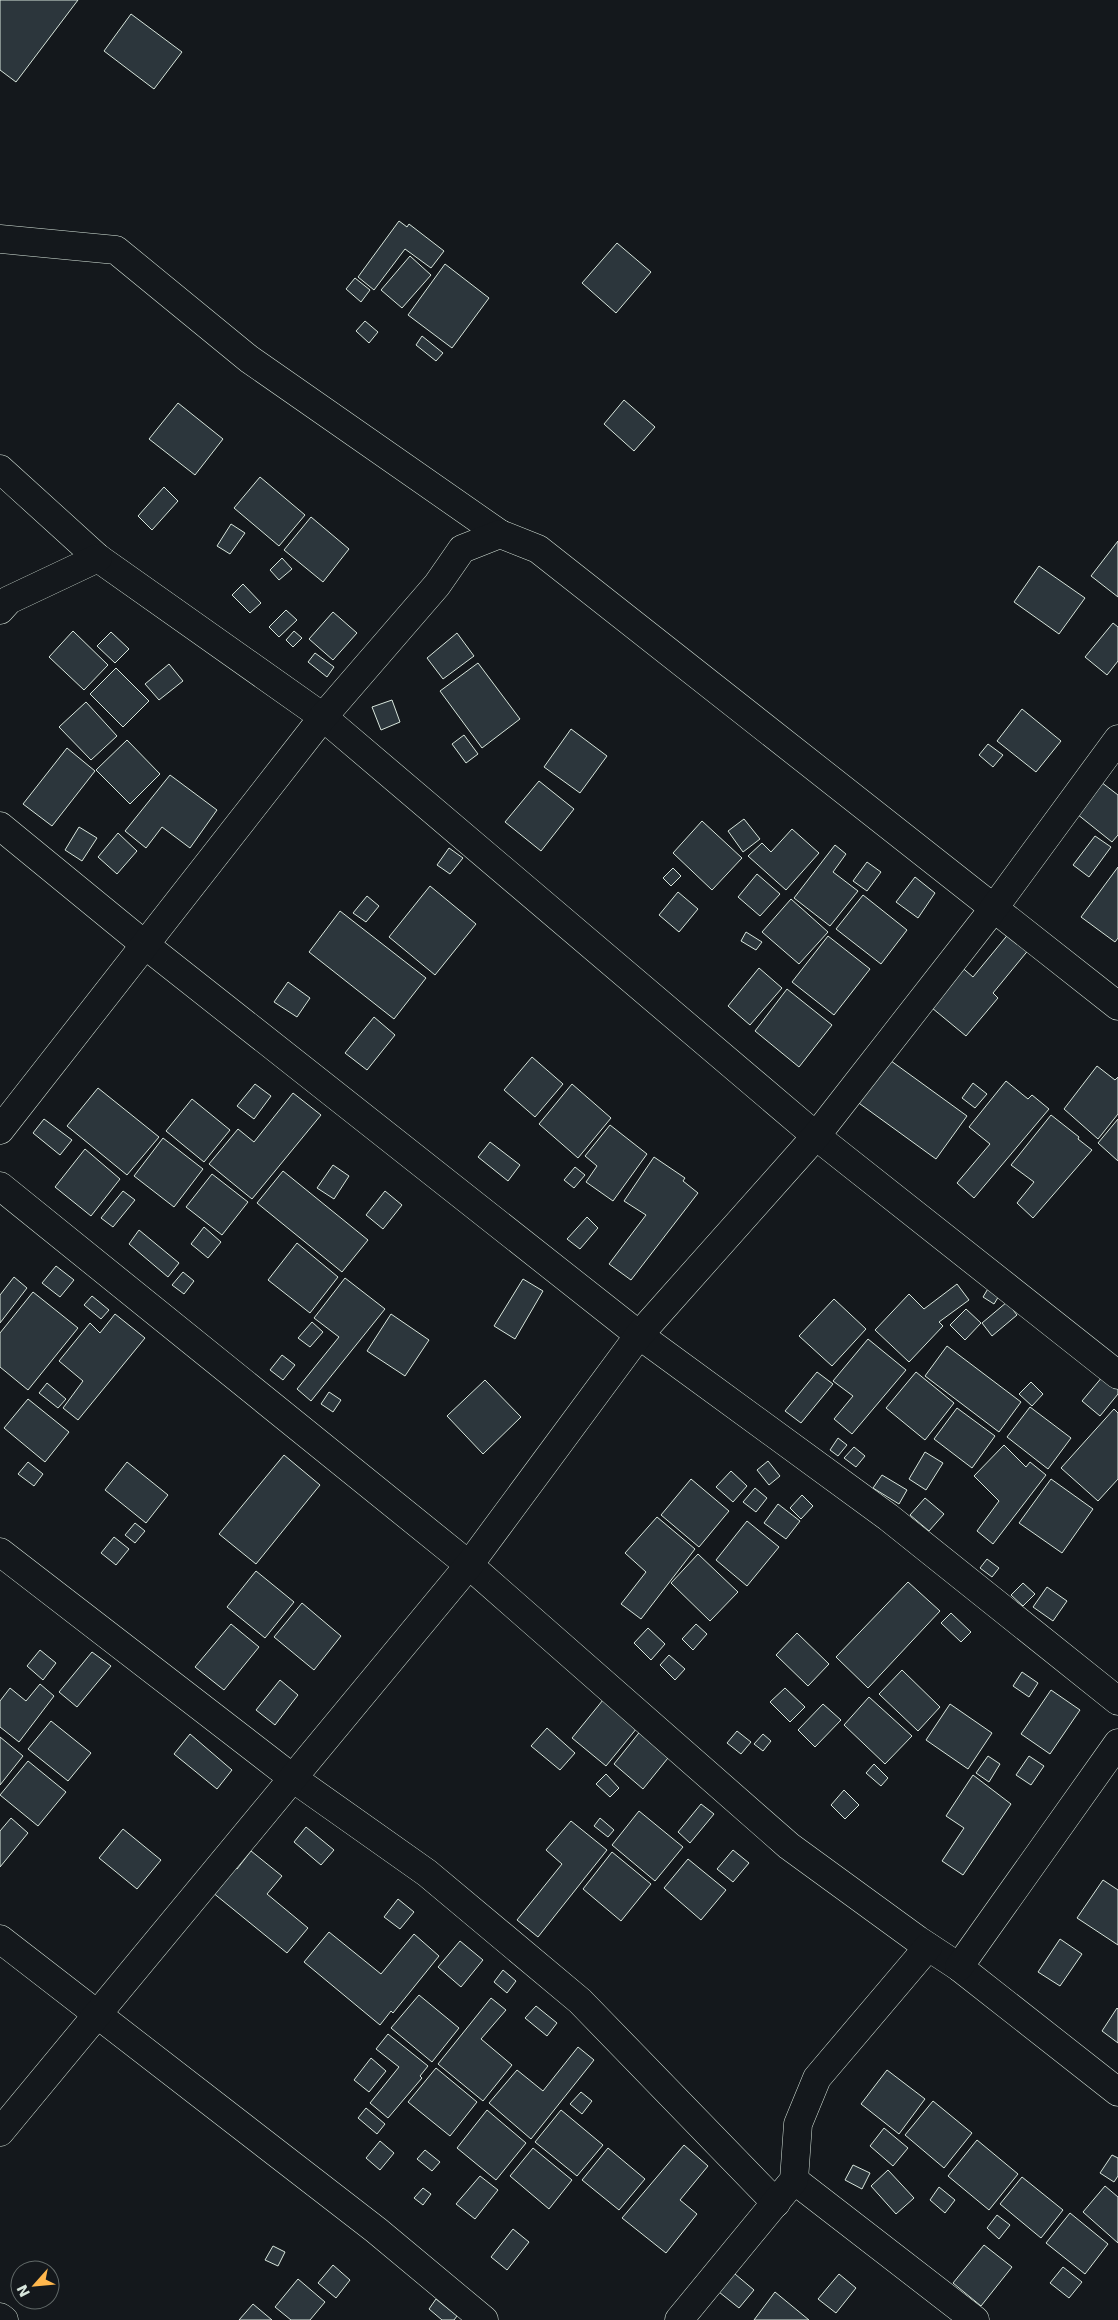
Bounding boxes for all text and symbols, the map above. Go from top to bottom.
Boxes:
north arrow [10,2260,60,2310]
text: N [14,2282,33,2300]

